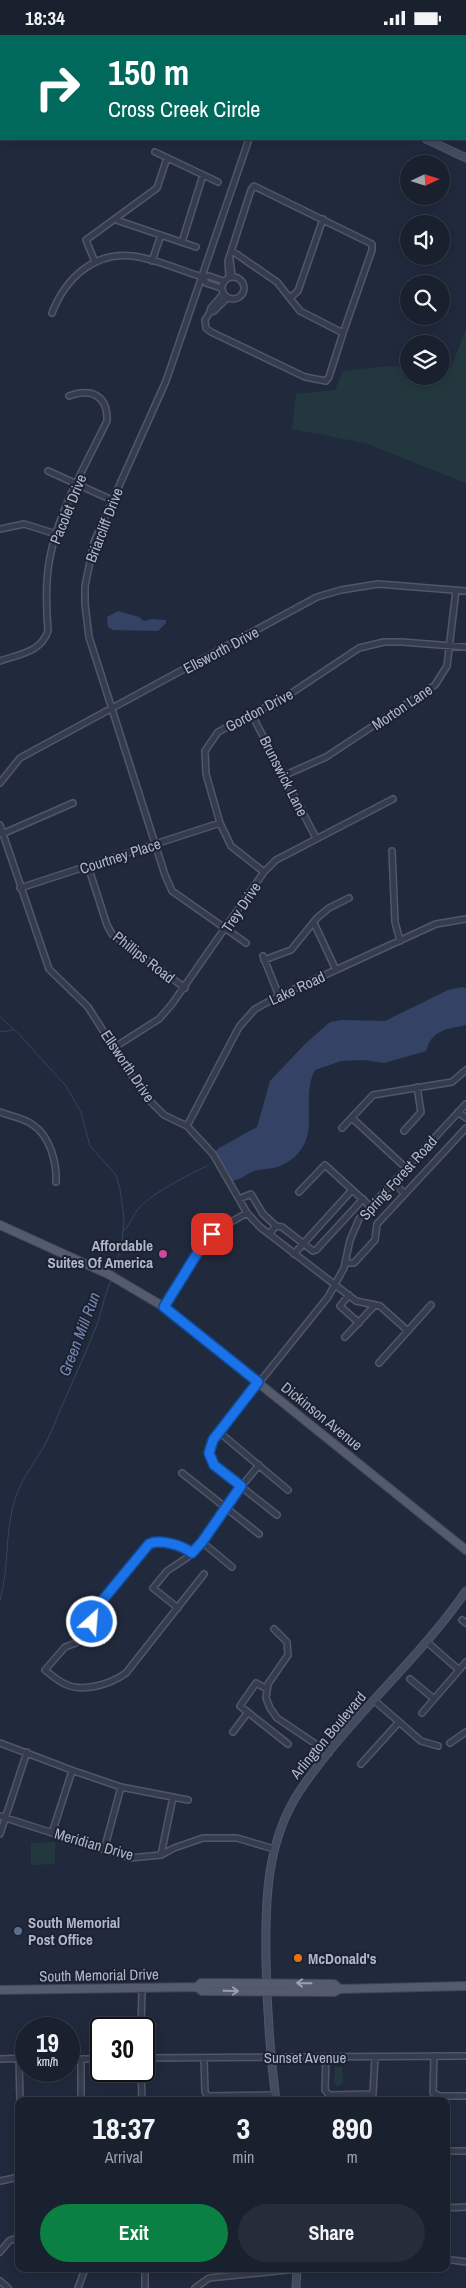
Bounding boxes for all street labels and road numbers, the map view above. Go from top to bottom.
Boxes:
street label: Pacolet Drive [44,471,92,547]
street label: Briarcliff Drive [80,484,128,565]
street label: Ellsworth Drive [180,621,263,679]
street label: Morton Lane [368,679,437,735]
street label: Gordon Drive [221,683,297,737]
street label: Brunswick Lane [255,732,313,820]
street label: Courtney Place [77,833,163,879]
street label: Trey Drive [216,877,266,936]
street label: Phillips Road [109,926,179,988]
street label: Lake Road [266,966,328,1010]
street label: Ellsworth Drive [96,1026,160,1106]
street label: Spring Forest Road [354,1131,442,1225]
street label: Dickinson Avenue [277,1377,367,1455]
street label: Arlington Boulevard [285,1687,371,1784]
street label: Meridian Drive [52,1823,136,1865]
street label: South Memorial Drive [39,1963,159,1987]
street label: Sunset Avenue [264,2047,346,2068]

